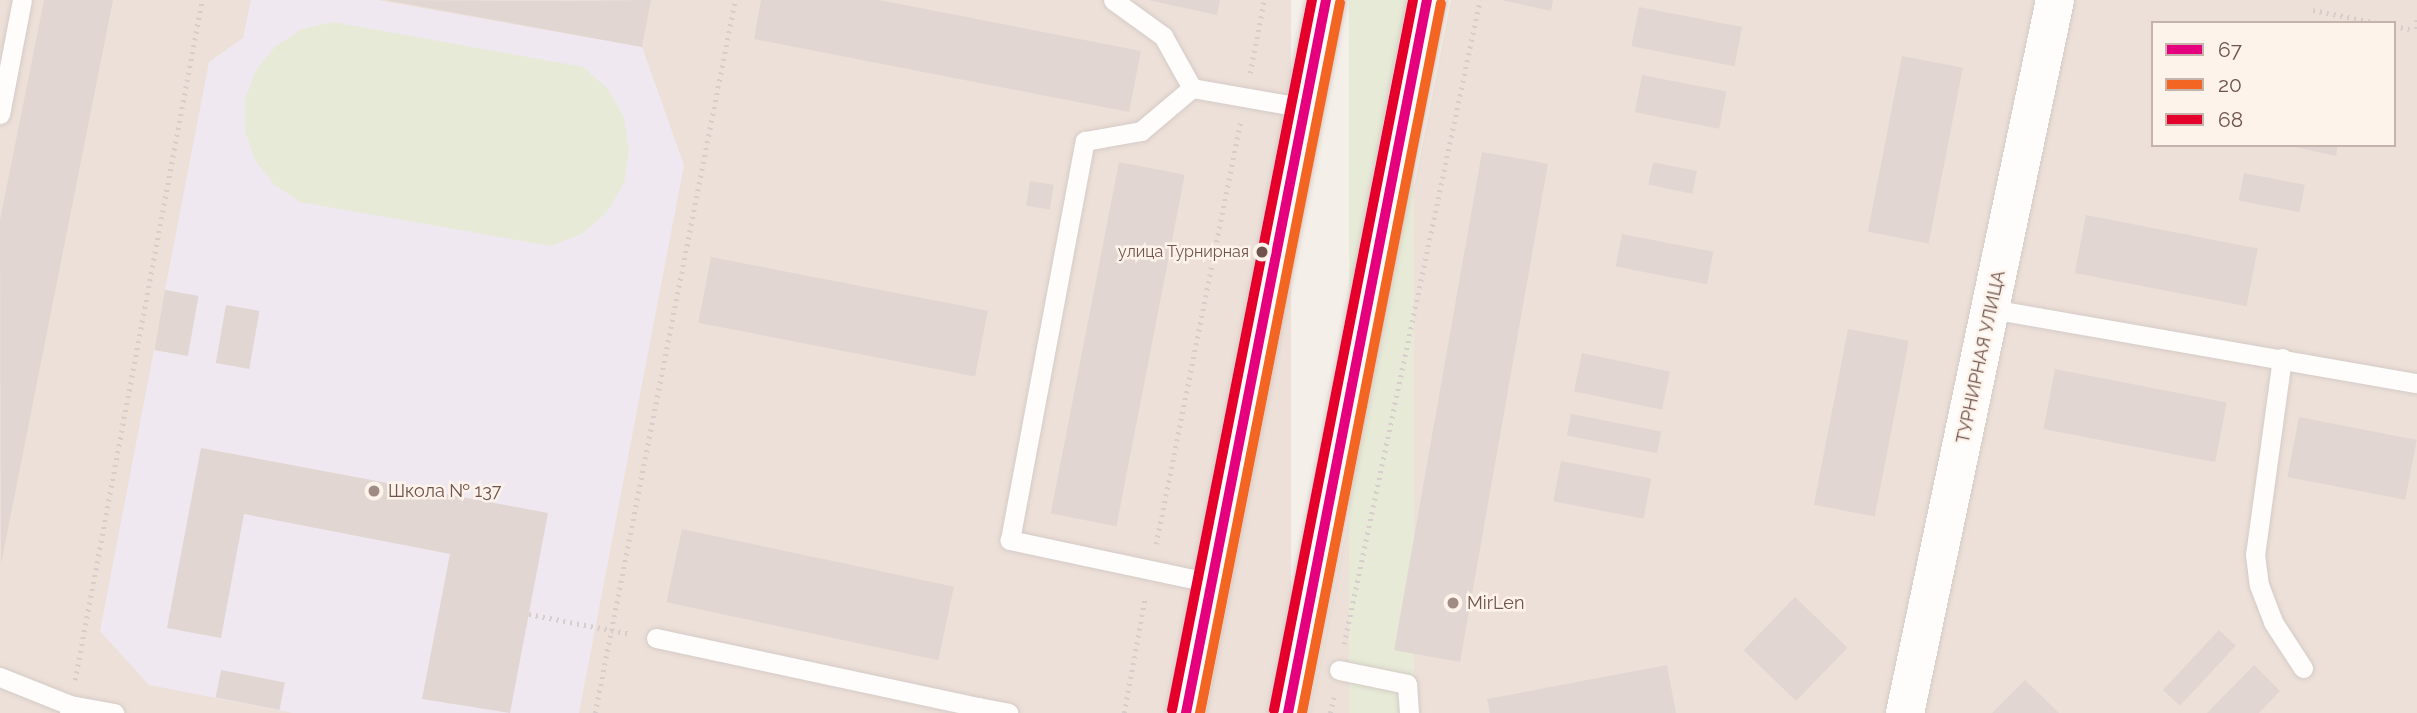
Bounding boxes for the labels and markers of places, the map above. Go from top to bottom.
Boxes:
place label: улица Турнирная [1118,242,1249,262]
marker: улица Турнирная [1255,245,1269,259]
place label: Школа № 137 [388,480,501,502]
marker: Школа № 137 [366,483,382,499]
place label: MirLen [1467,592,1524,614]
marker: MirLen [1445,595,1461,611]

